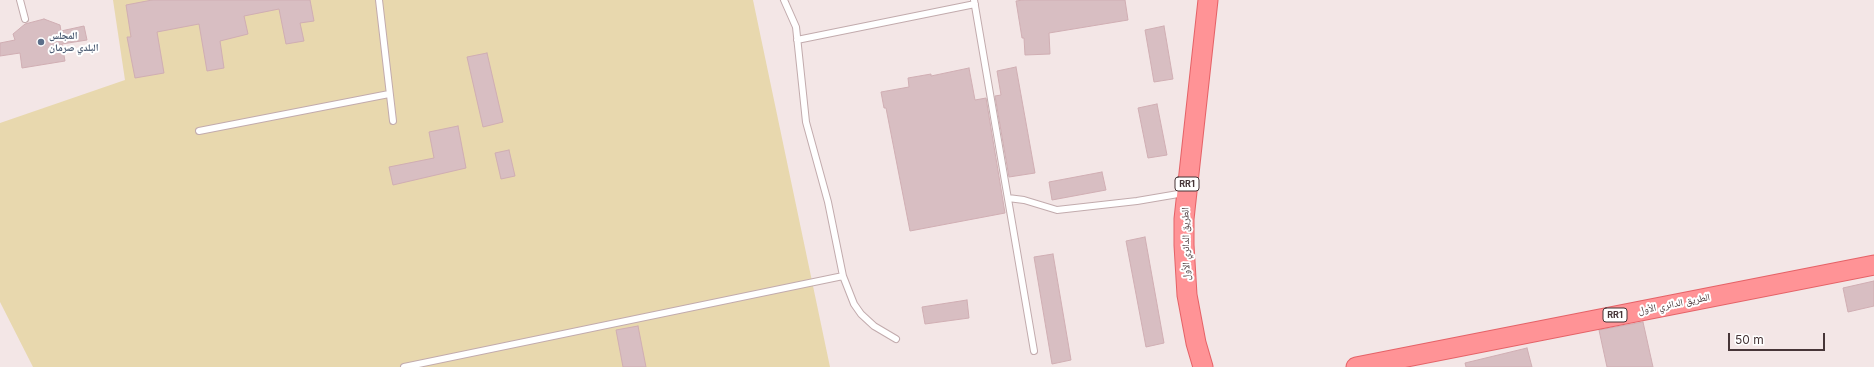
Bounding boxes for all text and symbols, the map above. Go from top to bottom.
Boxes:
place label: المجلس البلدي صرمان [49,30,99,54]
marker: المجلس البلدي صرمان [36,37,46,47]
road number: RR1 [1175,177,1199,191]
street label: الطريق الدائري الأول [1179,207,1193,281]
street label: الطريق الدائري الأول [1637,291,1711,317]
road number: RR1 [1603,308,1627,322]
scale bar [1730,325,1827,351]
text: 50 m [1735,332,1764,347]

